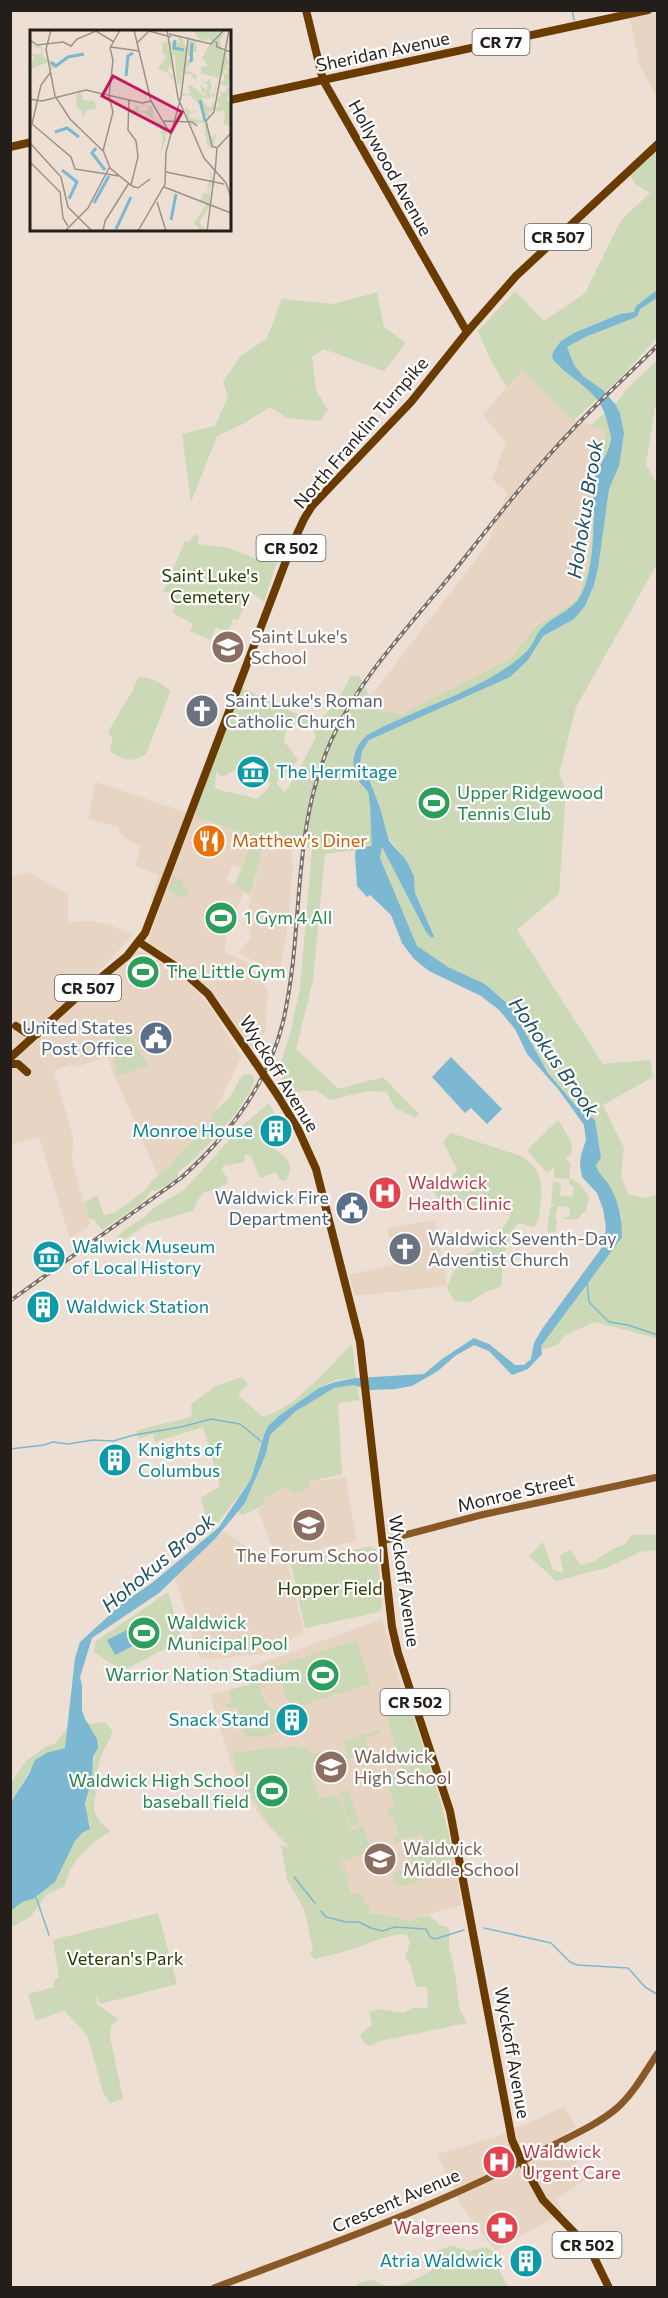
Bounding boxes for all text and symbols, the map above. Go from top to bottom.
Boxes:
street label: Sheridan Avenue [314,26,451,76]
road number: CR 77 [472,29,530,55]
inset map [30,30,231,231]
street label: Hollywood Avenue [344,96,437,239]
road number: CR 507 [525,224,591,250]
street label: North Franklin Turnpike [288,352,432,513]
water label: Hohokus Brook [561,436,607,580]
road number: CR 502 [256,535,326,561]
park label: Saint Luke's Cemetery [162,564,258,607]
place label: Saint Luke's School [251,625,348,668]
school or university icon: Saint Luke's School [210,629,246,665]
place label: Saint Luke's Roman Catholic Church [225,689,383,732]
church icon: Saint Luke's Roman Catholic Church [184,693,220,729]
museum icon: The Hermitage [235,754,271,790]
place label: The Hermitage [276,760,397,782]
place label: Upper Ridgewood Tennis Club [457,781,604,824]
sports icon: Upper Ridgewood Tennis Club [416,785,452,821]
restaurant icon: Matthew's Diner [191,823,227,859]
place label: Matthew's Diner [232,829,367,851]
sports icon: 1 Gym 4 All [203,900,239,936]
place label: 1 Gym 4 All [244,906,332,928]
sports icon: The Little Gym [125,954,161,990]
place label: The Little Gym [166,960,286,982]
road number: CR 507 [55,975,121,1001]
water label: Hohokus Brook [505,992,606,1122]
street label: Wyckoff Avenue [235,1011,324,1136]
place label: United States Post Office [22,1016,133,1059]
public building icon: United States Post Office [138,1020,174,1056]
building icon: Monroe House [258,1113,294,1149]
place label: Monroe House [132,1119,253,1141]
place label: Waldwick Health Clinic [408,1171,512,1214]
hospital icon: Waldwick Health Clinic [367,1175,403,1211]
place label: Waldwick Fire Department [215,1186,329,1229]
public building icon: Waldwick Fire Department [334,1190,370,1226]
place label: Waldwick Seventh-Day Adventist Church [428,1227,617,1270]
church icon: Waldwick Seventh-Day Adventist Church [387,1231,423,1267]
place label: Walwick Museum of Local History [72,1235,215,1278]
museum icon: Walwick Museum of Local History [31,1239,67,1275]
building icon: Waldwick Station [25,1289,61,1325]
place label: Waldwick Station [66,1295,209,1317]
place label: Knights of Columbus [138,1438,223,1481]
building icon: Knights of Columbus [97,1442,133,1478]
street label: Monroe Street [455,1468,577,1516]
water label: Hohokus Brook [96,1507,220,1617]
school or university icon: The Forum School [291,1507,327,1543]
street label: Wyckoff Avenue [385,1514,425,1648]
place label: The Forum School [235,1544,383,1566]
park label: Hopper Field [277,1577,383,1599]
place label: Waldwick Municipal Pool [167,1611,288,1654]
sports icon: Waldwick Municipal Pool [126,1615,162,1651]
sports icon: Warrior Nation Stadium [305,1657,341,1693]
place label: Warrior Nation Stadium [105,1663,300,1685]
road number: CR 502 [380,1689,450,1715]
building icon: Snack Stand [274,1702,310,1738]
place label: Snack Stand [169,1708,269,1730]
place label: Waldwick High School [354,1745,452,1788]
school or university icon: Waldwick High School [313,1749,349,1785]
place label: Waldwick High School baseball field [69,1769,249,1812]
sports icon: Waldwick High School baseball field [254,1773,290,1809]
place label: Waldwick Middle School [403,1837,519,1880]
school or university icon: Waldwick Middle School [362,1841,398,1877]
park label: Veteran's Park [67,1947,184,1969]
street label: Wyckoff Avenue [491,1985,535,2120]
place label: Waldwick Urgent Care [522,2140,621,2183]
hospital icon: Waldwick Urgent Care [481,2144,517,2180]
street label: Crescent Avenue [329,2163,463,2237]
pharmacy icon: Walgreens [484,2210,520,2246]
place label: Walgreens [393,2216,479,2238]
road number: CR 502 [552,2232,622,2258]
building icon: Atria Waldwick [508,2243,544,2279]
place label: Atria Waldwick [380,2249,503,2271]

